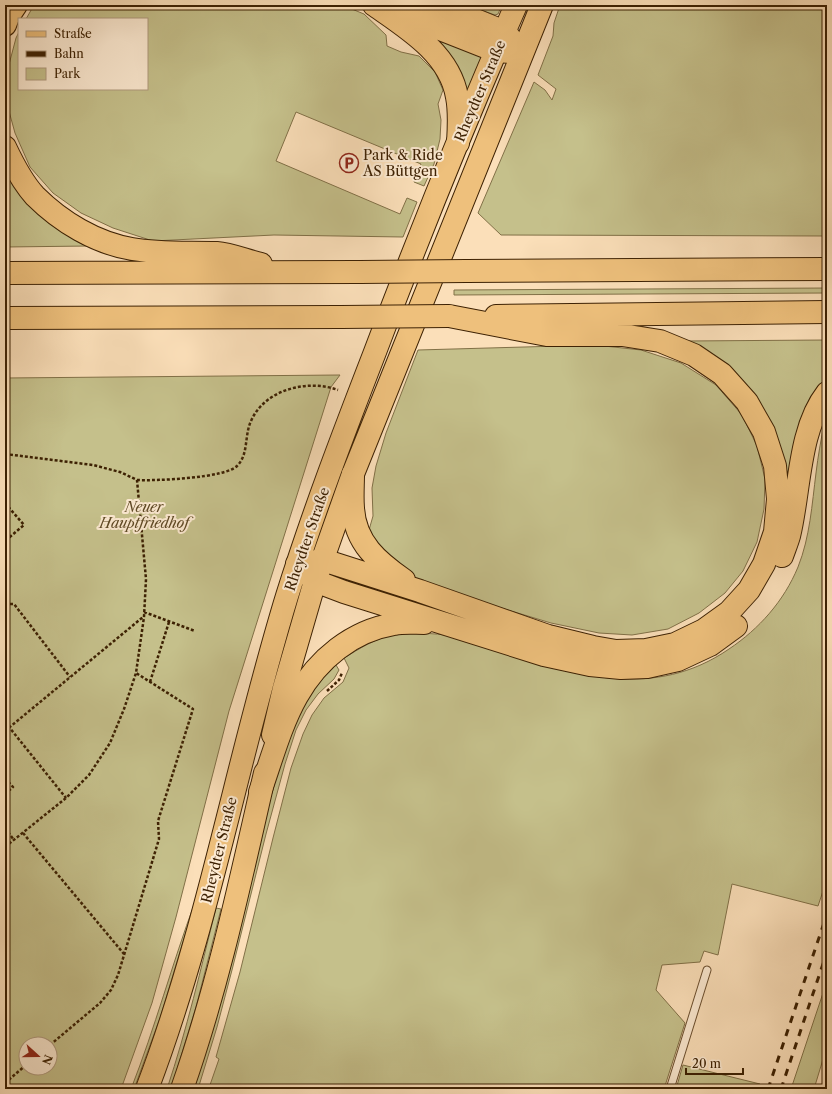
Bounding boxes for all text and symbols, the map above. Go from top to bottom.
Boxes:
legend [18,18,148,90]
text: Straße [54,26,92,41]
street label: Rheydter Straße [450,37,510,145]
text: Bahn [54,46,84,61]
text: Park [54,66,81,81]
place label: Park & Ride AS Büttgen [362,146,443,180]
parking icon: Park & Ride AS Büttgen [338,152,360,174]
street label: Rheydter Straße [281,485,333,593]
park label: Neuer Hauptfriedhof [98,498,194,532]
street label: Rheydter Straße [197,795,241,905]
north arrow [18,1036,58,1076]
scale bar [686,1050,743,1076]
text: N [39,1053,56,1067]
text: 20 m [692,1056,721,1071]

